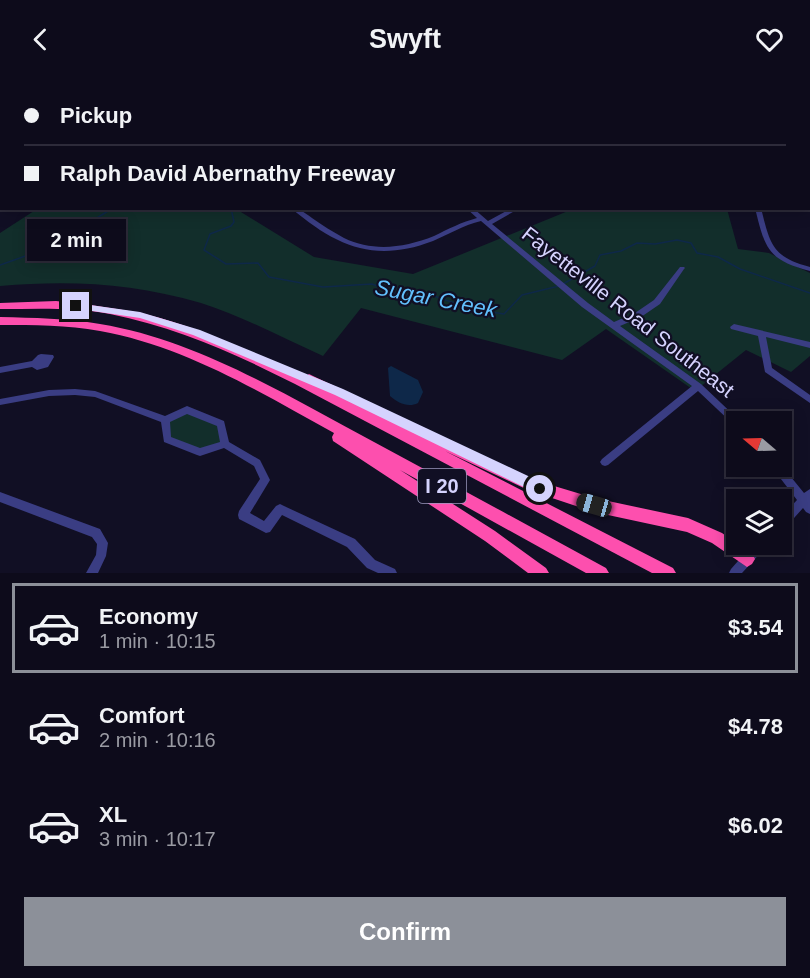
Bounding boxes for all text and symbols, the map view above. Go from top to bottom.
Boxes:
icon: back [24,23,57,56]
icon: heart [753,23,786,56]
text: Swyft [369,24,441,54]
text: Pickup [60,103,132,128]
text: Ralph David Abernathy Freeway [60,161,395,186]
callout: 2 min [26,219,125,261]
street label: Fayetteville Road Southeast [518,222,739,402]
text: 2 min [50,229,103,251]
water label: Sugar Creek [373,274,500,323]
route end [62,292,89,319]
north arrow [726,411,792,477]
map controls [726,411,792,555]
road number: I 20 [418,469,466,503]
route start [526,475,553,502]
button: layers [726,489,792,555]
car [574,491,614,519]
icon: car [27,601,81,655]
text: Economy [99,604,198,629]
text: $3.54 [728,615,783,640]
text: 1 min · 10:15 [99,630,216,652]
icon: car [27,700,81,754]
text: Comfort [99,703,185,728]
text: $4.78 [728,714,783,739]
text: 2 min · 10:16 [99,729,216,751]
icon: car [27,799,81,853]
text: XL [99,802,127,827]
text: $6.02 [728,813,783,838]
text: 3 min · 10:17 [99,828,216,850]
button: Confirm [24,897,786,966]

